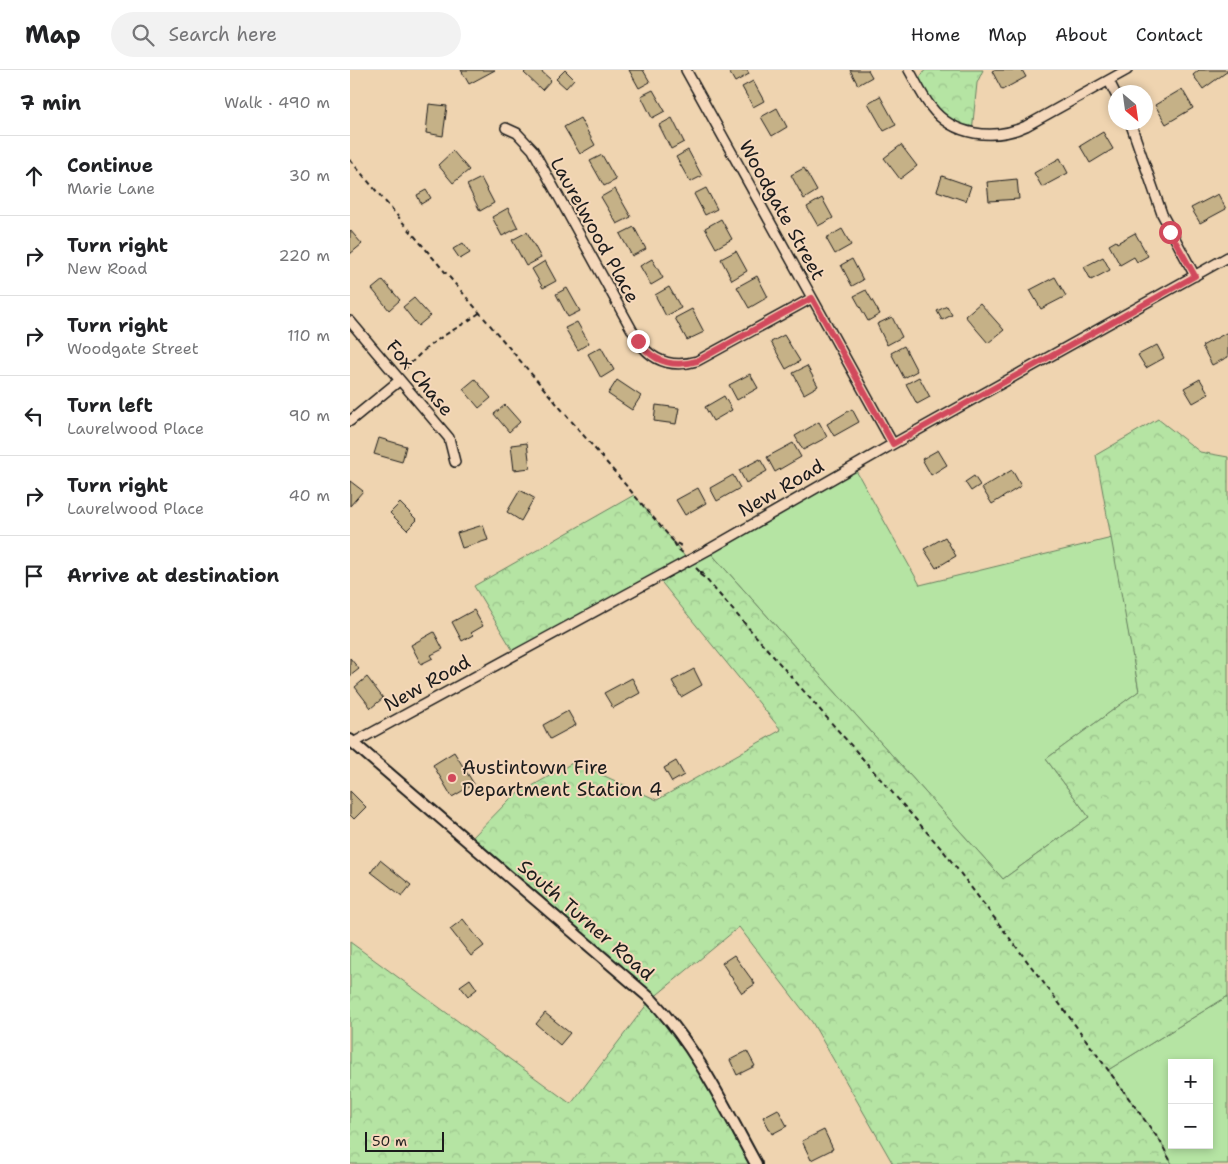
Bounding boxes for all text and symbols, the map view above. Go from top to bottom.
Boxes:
search box [111,12,461,57]
text: Map [25,19,81,51]
icon: search [129,21,157,49]
text: Search here [169,22,277,47]
text: Home [911,23,960,47]
text: Map [988,23,1027,47]
text: About [1055,23,1108,47]
text: Contact [1136,23,1203,47]
north arrow [1108,85,1153,130]
text: 7 min [20,89,81,117]
text: Walk · 490 m [224,92,330,113]
street label: Woodgate Street [733,136,831,284]
text: Continue [67,153,153,178]
street label: Laurelwood Place [545,153,645,307]
icon: ahead [20,162,48,190]
text: 30 m [289,165,330,186]
text: Marie Lane [67,178,155,199]
route start [1159,221,1182,244]
text: Turn right [67,233,168,258]
icon: right [20,242,48,270]
text: 220 m [278,245,330,266]
text: New Road [67,258,147,279]
text: Turn right [67,313,168,338]
icon: right [20,322,48,350]
text: 110 m [287,325,330,346]
route end [627,330,650,353]
street label: Fox Chase [381,335,459,421]
text: Woodgate Street [67,338,199,359]
text: Turn left [67,393,153,418]
icon: left [20,402,48,430]
text: 90 m [289,405,330,426]
text: Laurelwood Place [67,418,204,439]
street label: New Road [733,453,829,523]
text: Turn right [67,473,168,498]
icon: right [20,482,48,510]
text: 40 m [288,485,330,506]
text: Laurelwood Place [67,498,204,519]
icon: arrive [20,562,48,590]
text: Arrive at destination [67,563,279,588]
street label: New Road [379,649,475,717]
place label: Austintown Fire Department Station 4 [462,755,662,802]
marker: Austintown Fire Department Station 4 [446,772,458,784]
street label: South Turner Road [513,854,659,986]
map controls [1168,1059,1213,1149]
button: + [1168,1059,1213,1104]
button: − [1168,1104,1213,1149]
scale bar [365,1129,444,1152]
text: 50 m [372,1132,407,1150]

